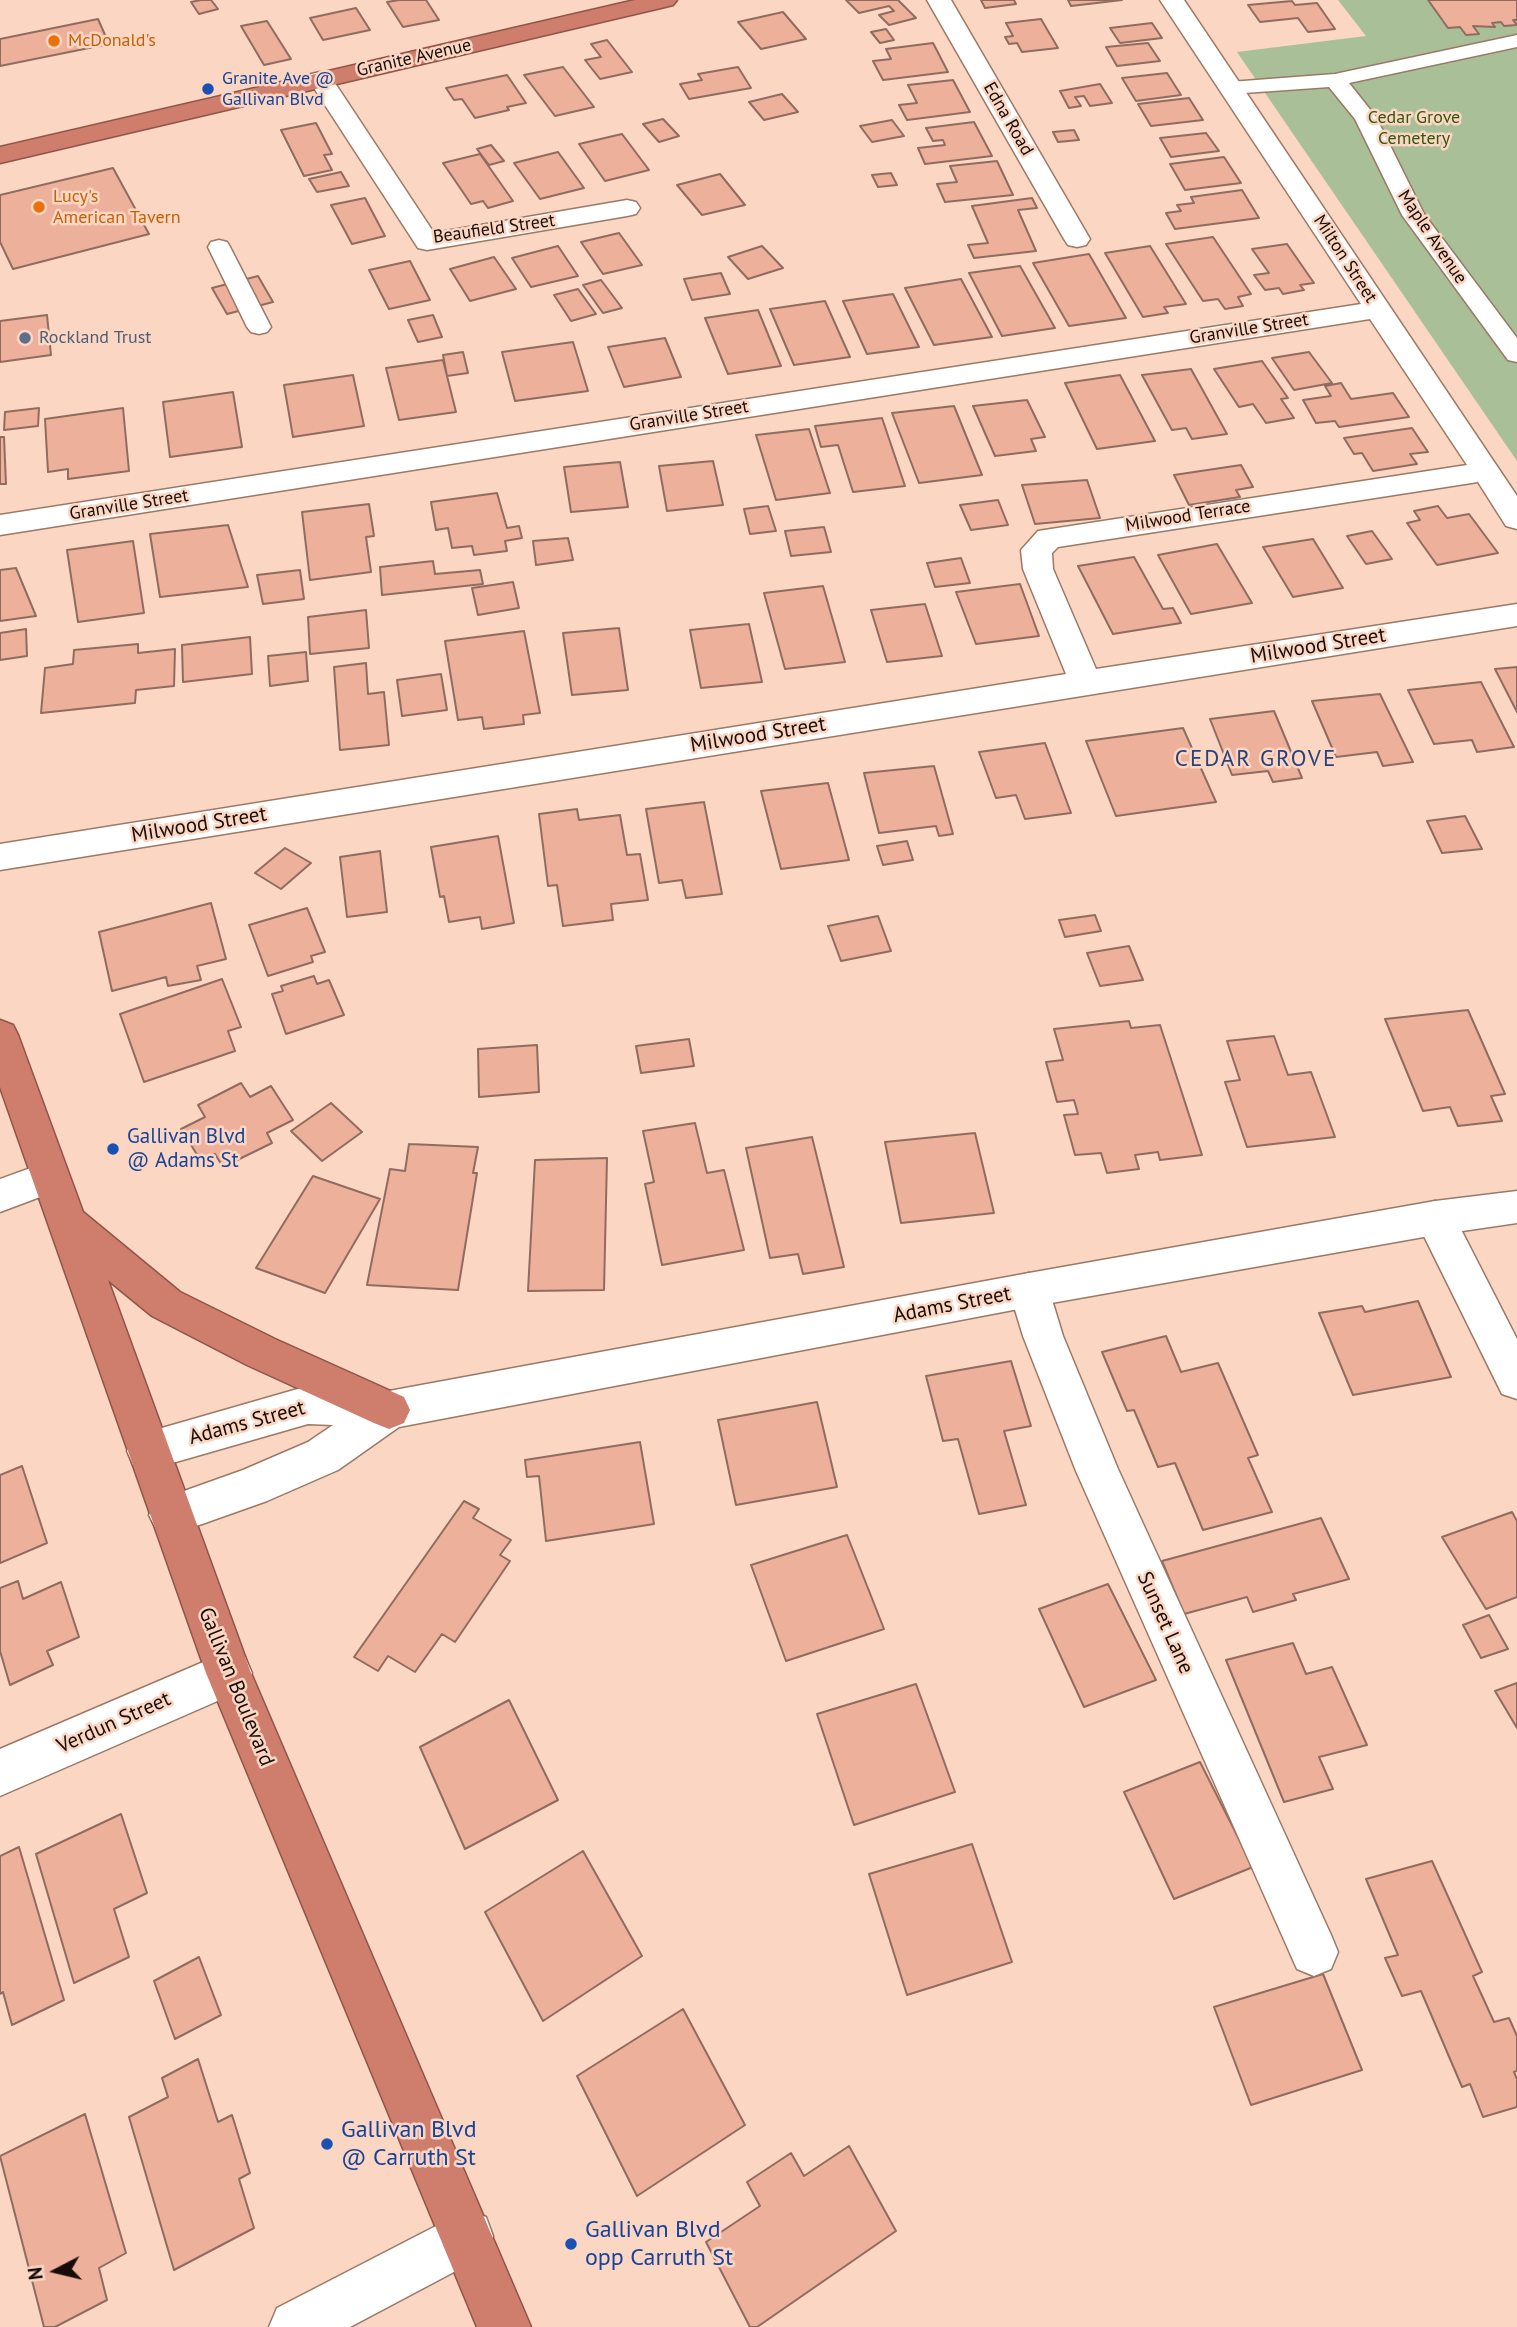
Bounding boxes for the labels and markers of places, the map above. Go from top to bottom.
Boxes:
place label: McDonald's [68,30,156,52]
marker: McDonald's [46,33,62,49]
place label: Granite Ave @ Gallivan Blvd [222,68,334,110]
marker: Granite Ave @ Gallivan Blvd [200,81,216,97]
place label: Lucy's American Tavern [53,186,181,228]
marker: Lucy's American Tavern [31,199,47,215]
place label: Rockland Trust [39,327,151,349]
marker: Rockland Trust [17,330,33,346]
place label: Gallivan Blvd @ Adams St [127,1124,246,1174]
marker: Gallivan Blvd @ Adams St [105,1141,121,1157]
place label: Gallivan Blvd @ Carruth St [341,2116,477,2172]
marker: Gallivan Blvd @ Carruth St [319,2136,335,2152]
place label: Gallivan Blvd opp Carruth St [585,2216,733,2272]
marker: Gallivan Blvd opp Carruth St [563,2236,579,2252]

